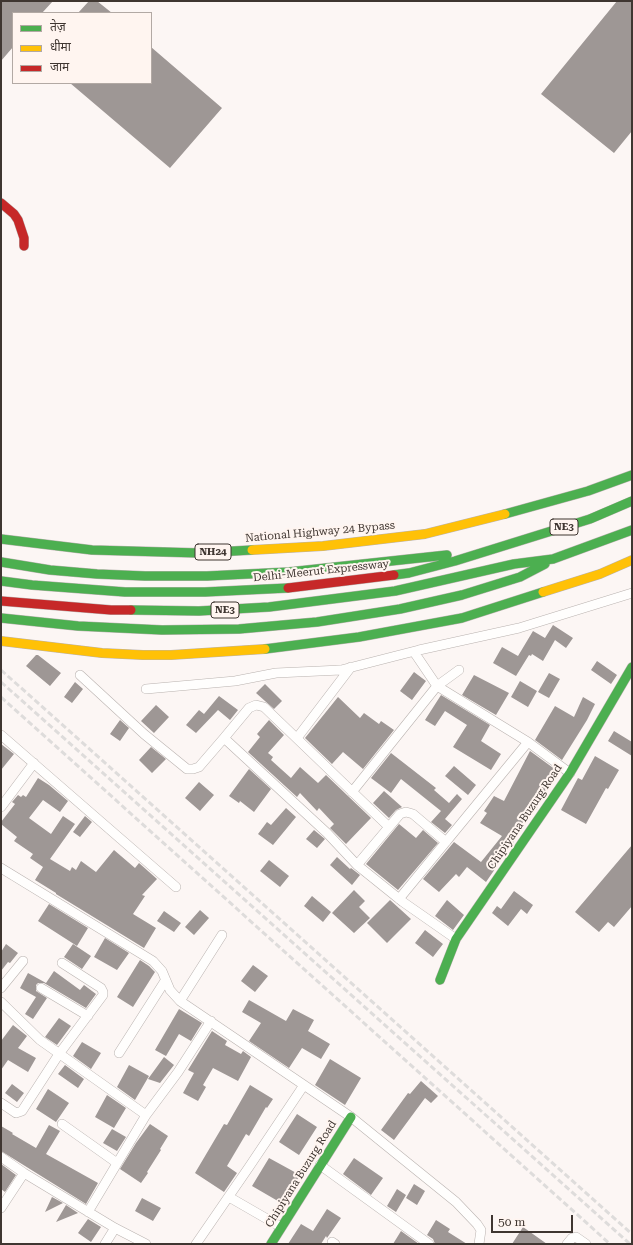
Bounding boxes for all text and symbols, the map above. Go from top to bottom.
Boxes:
legend [12,12,152,84]
text: तेज़ [50,20,66,34]
text: धीमा [50,40,71,54]
text: जाम [50,60,69,74]
street label: National Highway 24 Bypass [245,519,395,545]
road number: NE3 [550,519,578,535]
road number: NH24 [195,544,231,560]
street label: Delhi-Meerut Expressway [252,557,390,585]
road number: NE3 [211,602,239,618]
street label: Chipiyana Buzurg Road [485,762,565,872]
street label: Chipiyana Buzurg Road [263,1118,339,1230]
scale bar [493,1207,575,1233]
text: 50 m [498,1215,525,1229]

